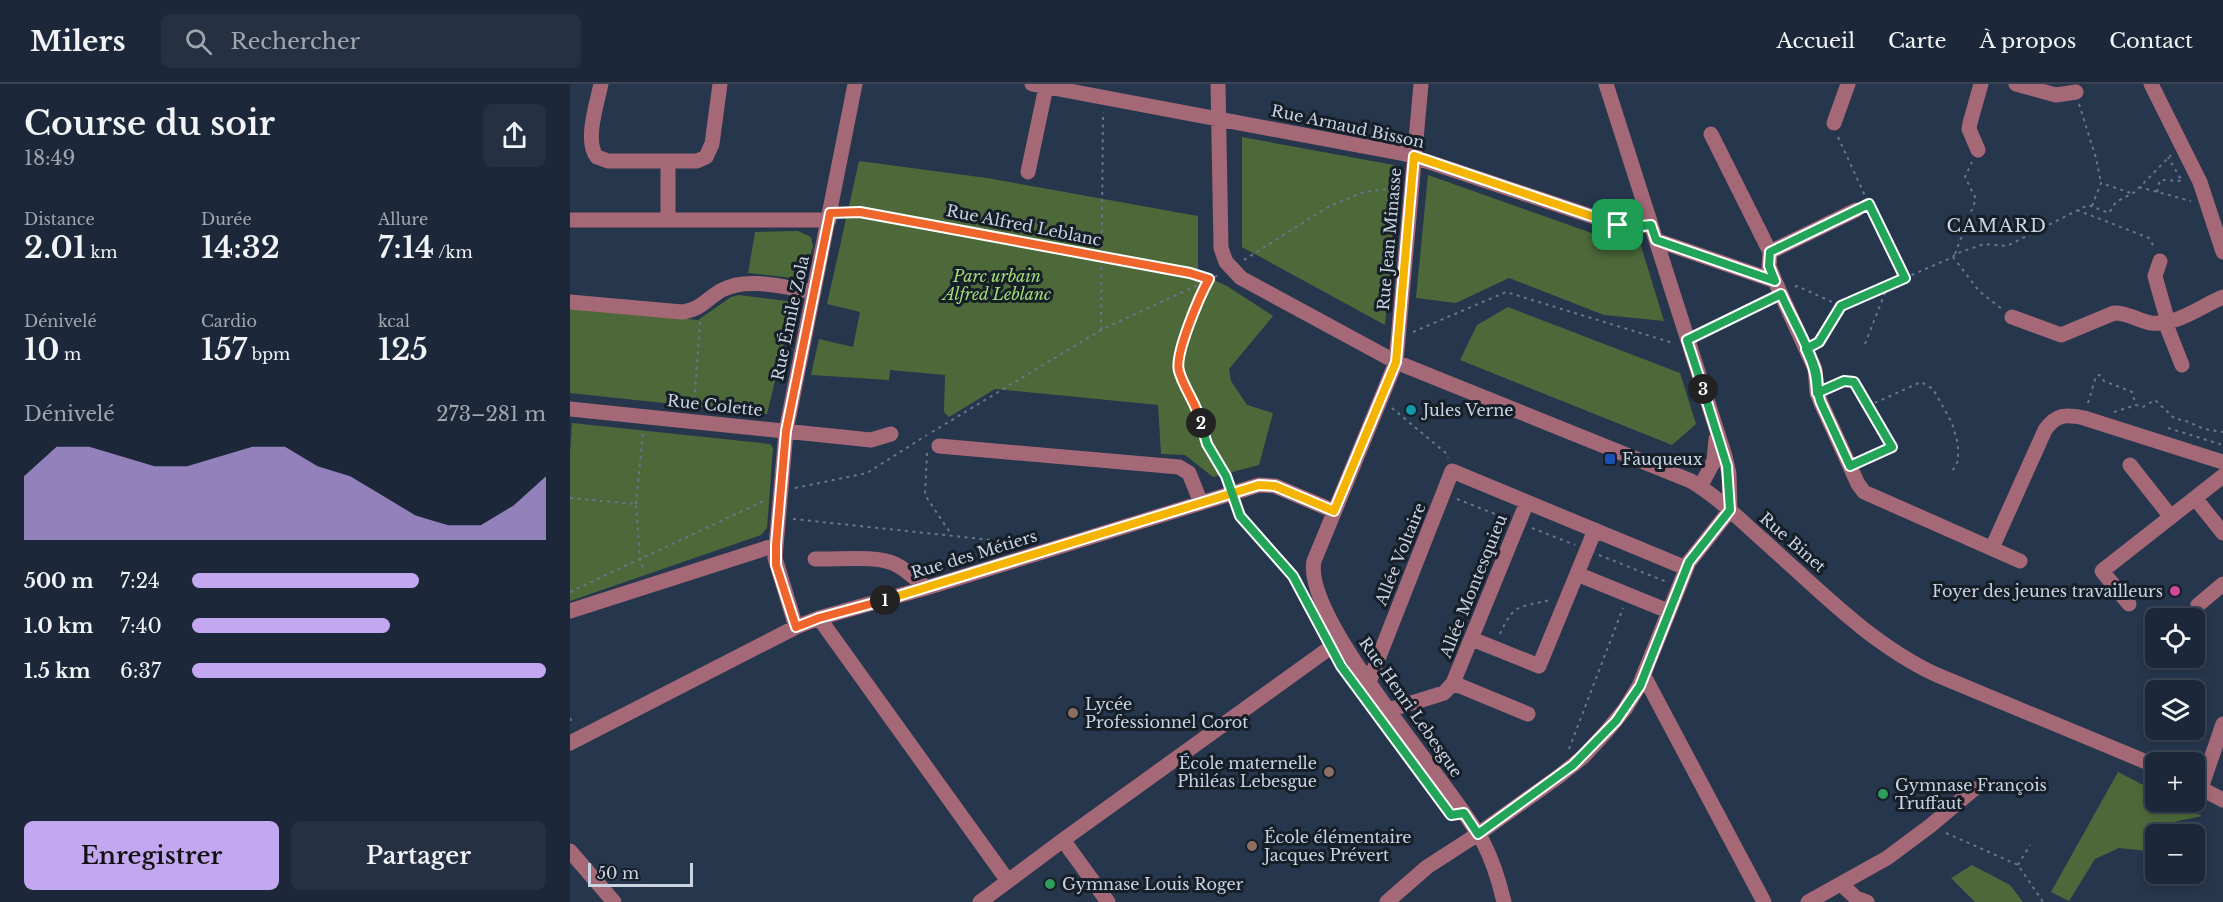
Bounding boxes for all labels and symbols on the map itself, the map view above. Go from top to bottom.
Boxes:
street label: Rue Arnaud Bisson [1270,100,1426,152]
street label: Rue Jean Minasse [1373,167,1405,311]
pin [1592,199,1643,250]
street label: Rue Alfred Leblanc [945,200,1104,250]
district label: CAMARD [1947,215,2047,237]
street label: Rue Émile Zola [767,254,813,382]
park label: Parc urbain Alfred Leblanc [941,266,1051,304]
pin: 3 [1688,374,1718,404]
street label: Rue Colette [666,390,764,420]
place label: Jules Verne [1421,400,1513,420]
marker: Jules Verne [1404,403,1418,417]
pin: 2 [1186,408,1216,438]
place label: Fauqueux [1622,449,1703,469]
marker: Fauqueux [1603,452,1617,466]
street label: Allée Voltaire [1370,500,1430,609]
street label: Rue Binet [1756,508,1830,576]
street label: Allée Montesquieu [1435,511,1511,662]
street label: Rue des Métiers [909,525,1039,583]
place label: Foyer des jeunes travailleurs [1932,581,2163,601]
marker: Foyer des jeunes travailleurs [2168,584,2182,598]
pin: 1 [870,585,900,615]
street label: Rue Henri Lebesgue [1355,633,1467,781]
place label: Lycée Professionnel Corot [1085,694,1248,732]
marker: Lycée Professionnel Corot [1066,706,1080,720]
place label: École maternelle Philéas Lebesgue [1177,753,1317,791]
marker: École maternelle Philéas Lebesgue [1322,765,1336,779]
place label: Gymnase François Truffaut [1895,775,2047,813]
marker: Gymnase François Truffaut [1876,787,1890,801]
place label: École élémentaire Jacques Prévert [1262,827,1412,865]
marker: École élémentaire Jacques Prévert [1245,839,1259,853]
scale bar [588,860,693,888]
place label: Gymnase Louis Roger [1062,874,1244,894]
marker: Gymnase Louis Roger [1043,877,1057,891]

